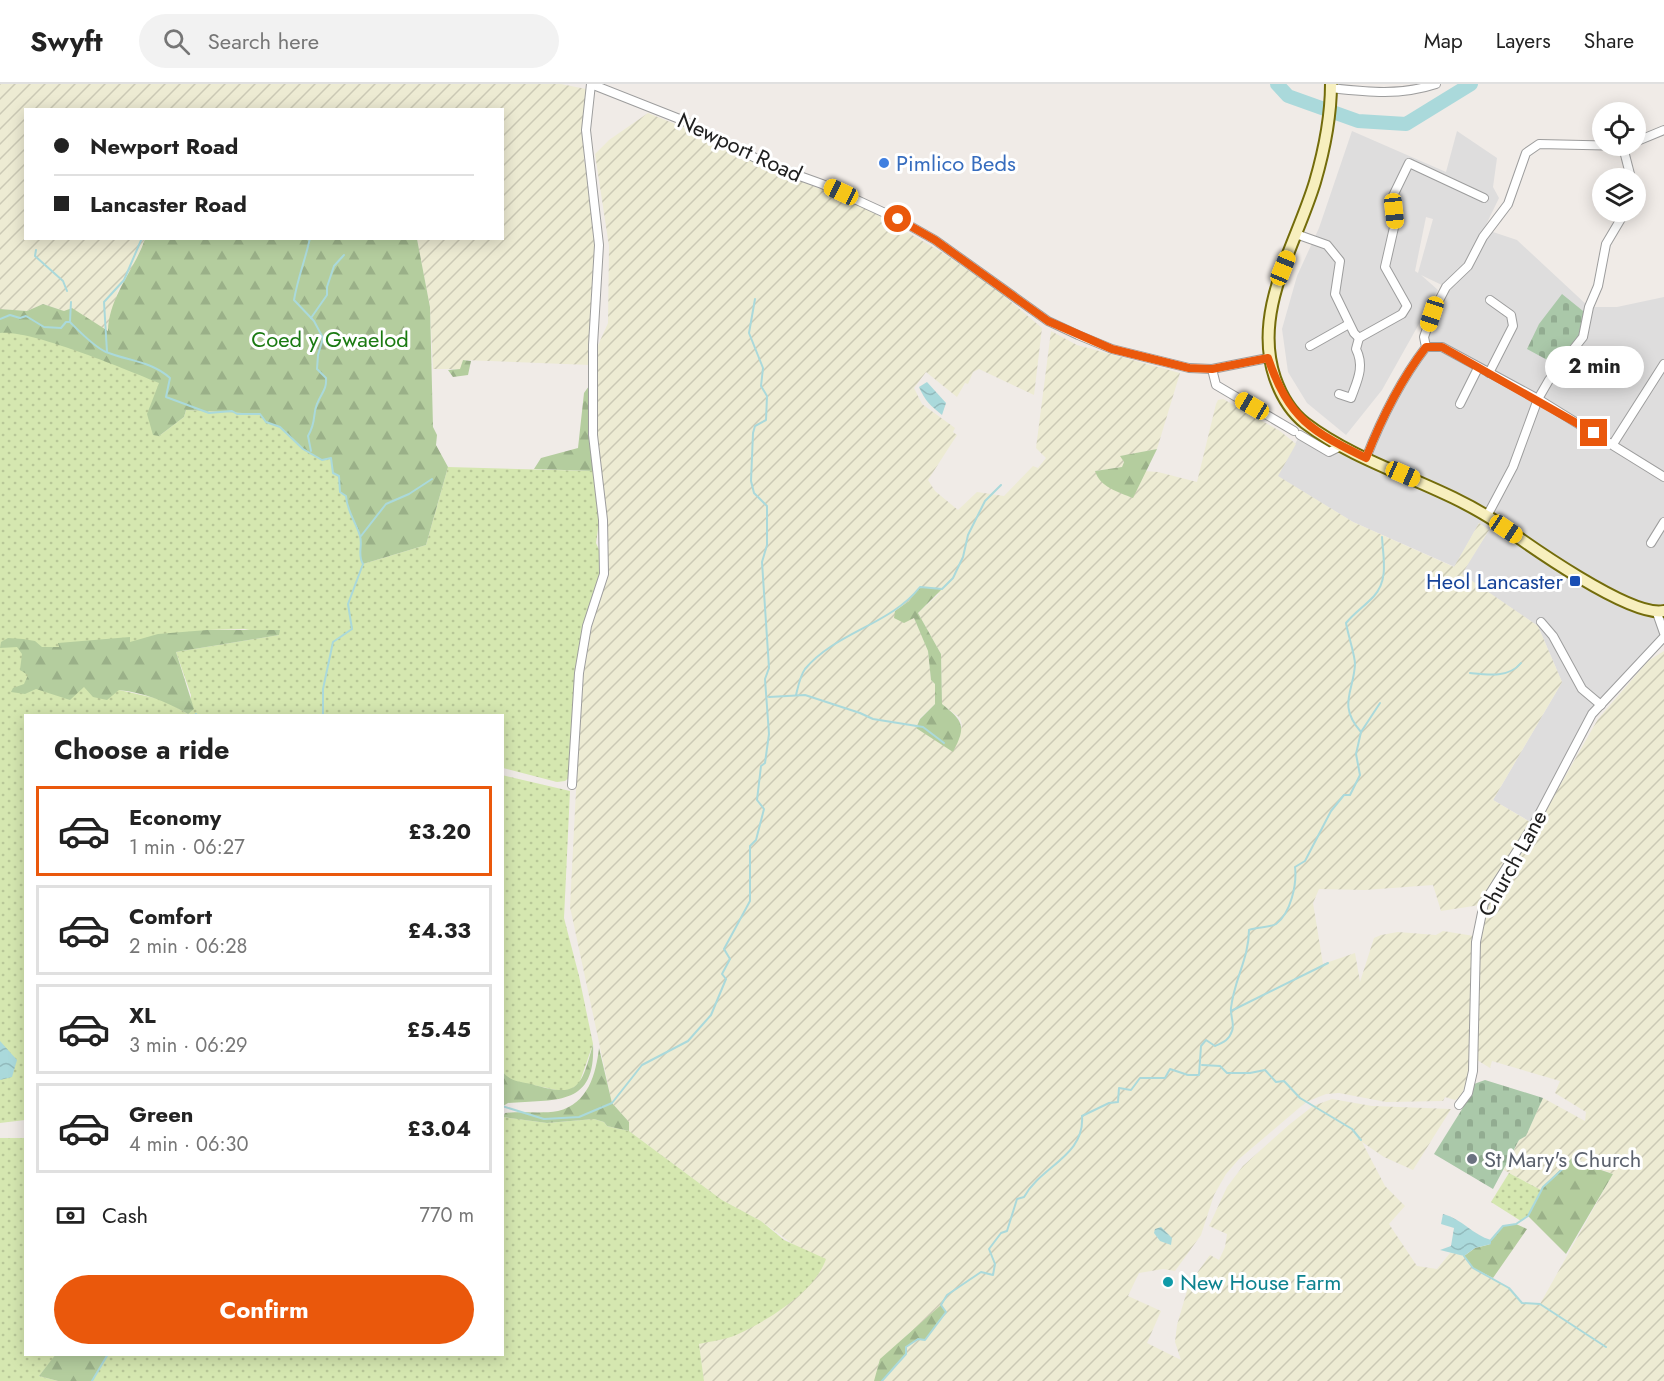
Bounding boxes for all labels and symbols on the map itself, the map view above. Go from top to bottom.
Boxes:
street label: Newport Road [672,104,808,190]
place label: Pimlico Beds [896,147,1016,179]
marker: Pimlico Beds [877,156,891,170]
car [821,176,861,208]
car [1383,192,1405,230]
route start [884,205,911,232]
car [1268,248,1298,288]
car [1418,294,1446,334]
park label: Coed y Gwaelod [251,323,409,355]
callout: 2 min [1544,346,1644,388]
car [1232,389,1272,423]
route end [1580,419,1607,446]
car [1383,458,1423,490]
car [1486,511,1526,547]
place label: Heol Lancaster [1426,565,1563,597]
marker: Heol Lancaster [1568,574,1582,588]
street label: Church Lane [1470,804,1554,922]
place label: St Mary's Church [1484,1143,1641,1175]
marker: St Mary's Church [1465,1152,1479,1166]
place label: New House Farm [1180,1266,1341,1298]
marker: New House Farm [1161,1275,1175,1289]

